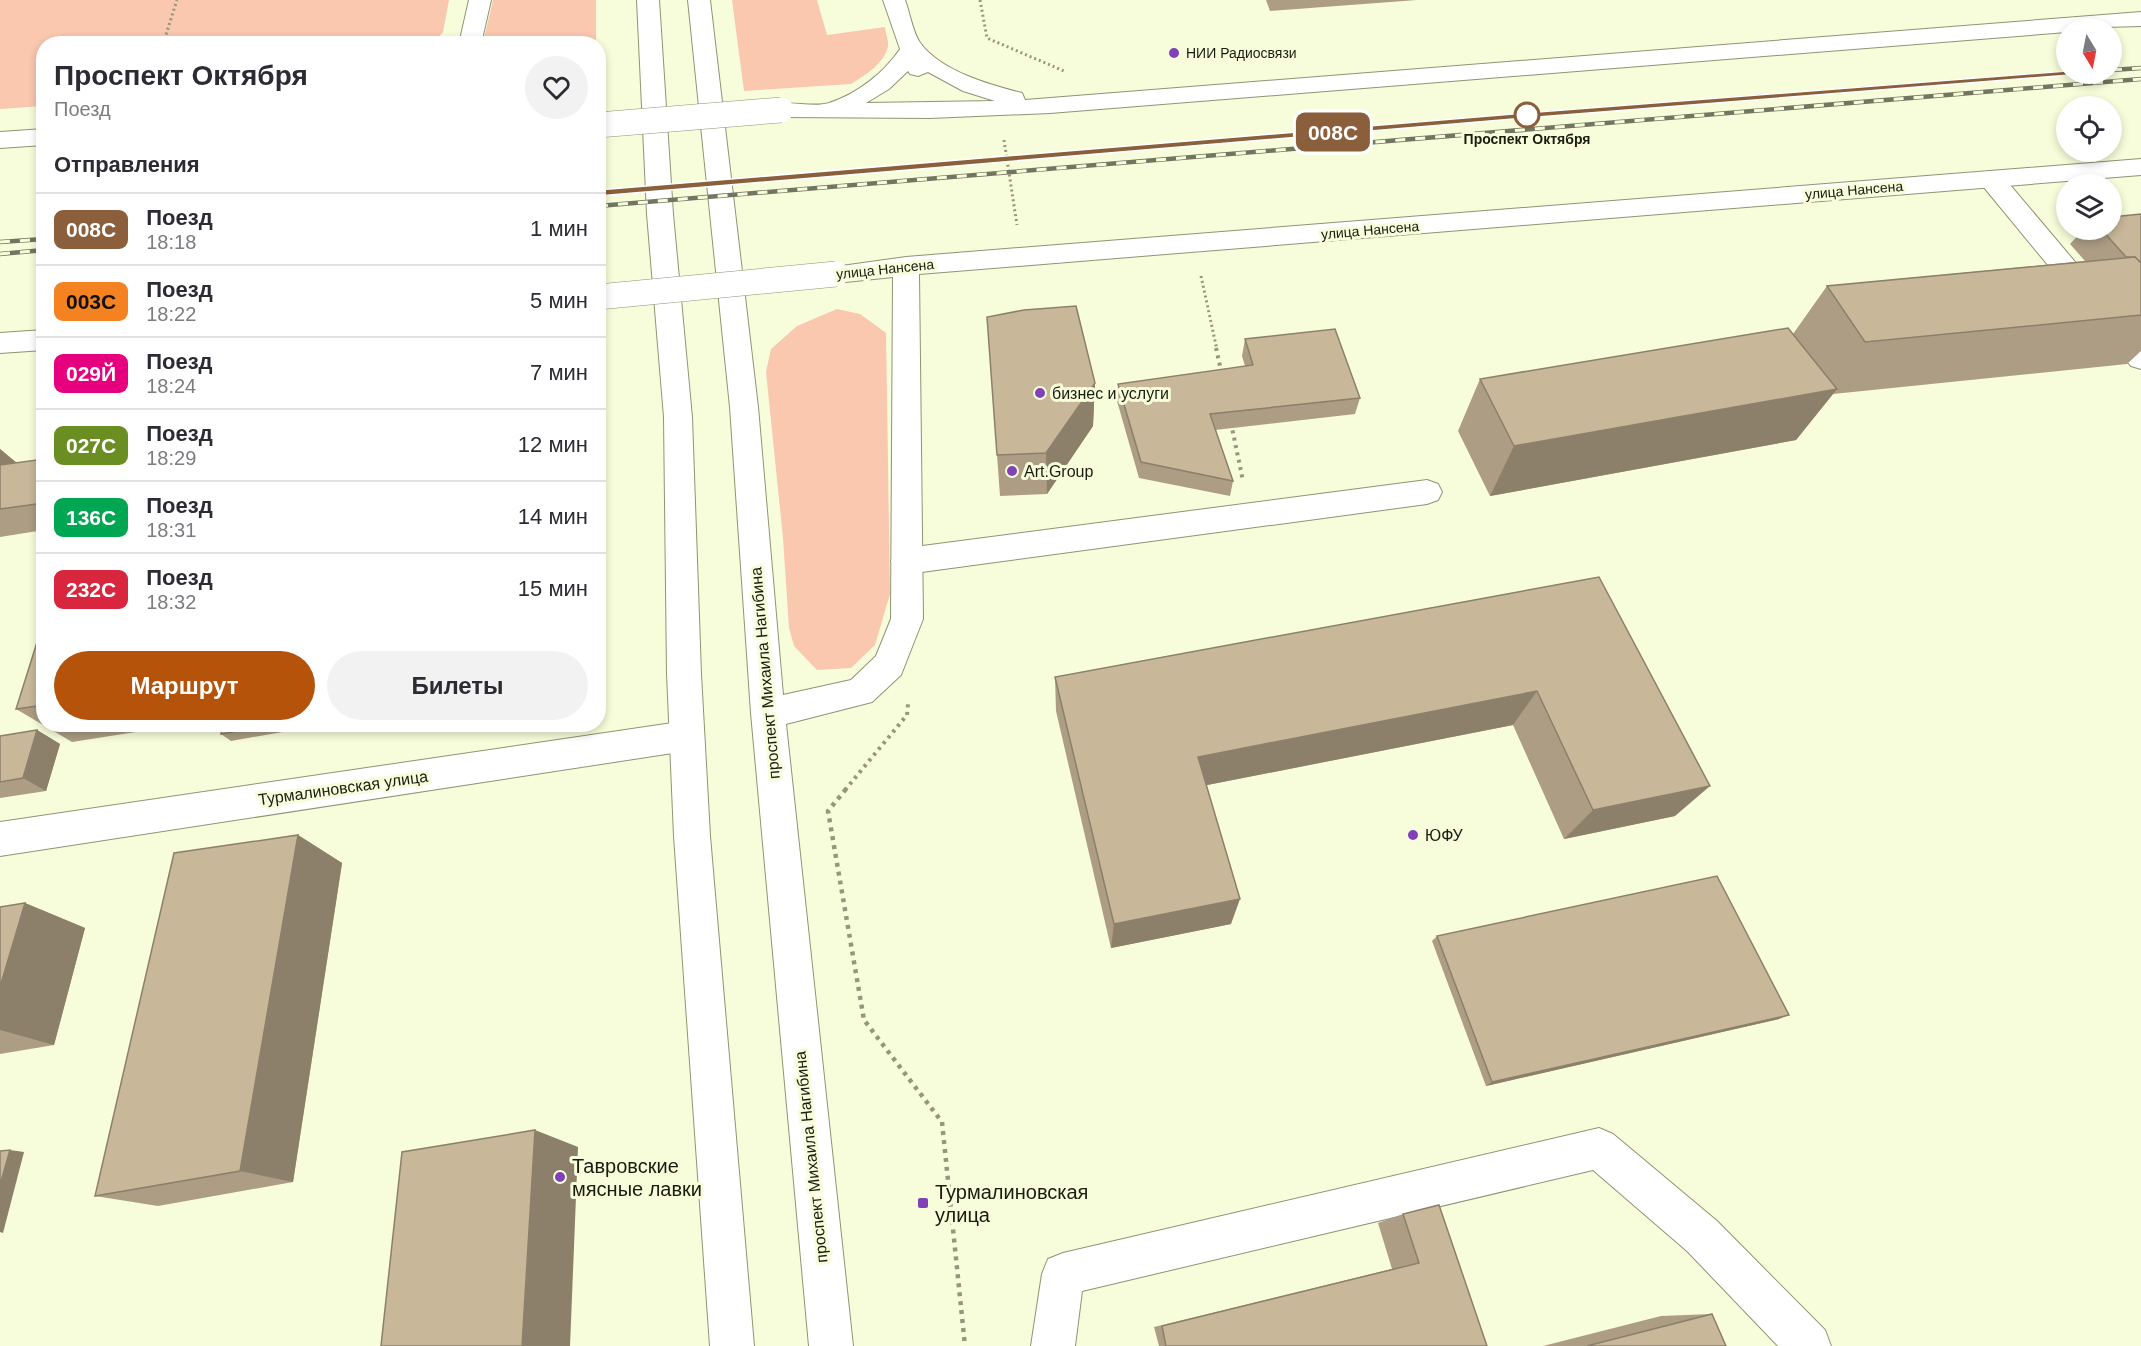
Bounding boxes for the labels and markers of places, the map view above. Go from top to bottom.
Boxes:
place label: НИИ Радиосвязи [1186,45,1297,61]
marker: НИИ Радиосвязи [1167,46,1181,60]
marker: Проспект Октября [1514,102,1540,128]
place label: Проспект Октября [1464,131,1590,147]
place label: бизнес и услуги [1052,385,1169,402]
marker: бизнес и услуги [1033,386,1047,400]
place label: Art.Group [1024,463,1093,480]
marker: Art.Group [1005,464,1019,478]
place label: ЮФУ [1425,827,1464,844]
marker: ЮФУ [1406,828,1420,842]
place label: Тавровские мясные лавки [572,1155,702,1200]
marker: Тавровские мясные лавки [553,1170,567,1184]
place label: Турмалиновская улица [935,1181,1088,1226]
marker: Турмалиновская улица [916,1196,930,1210]

